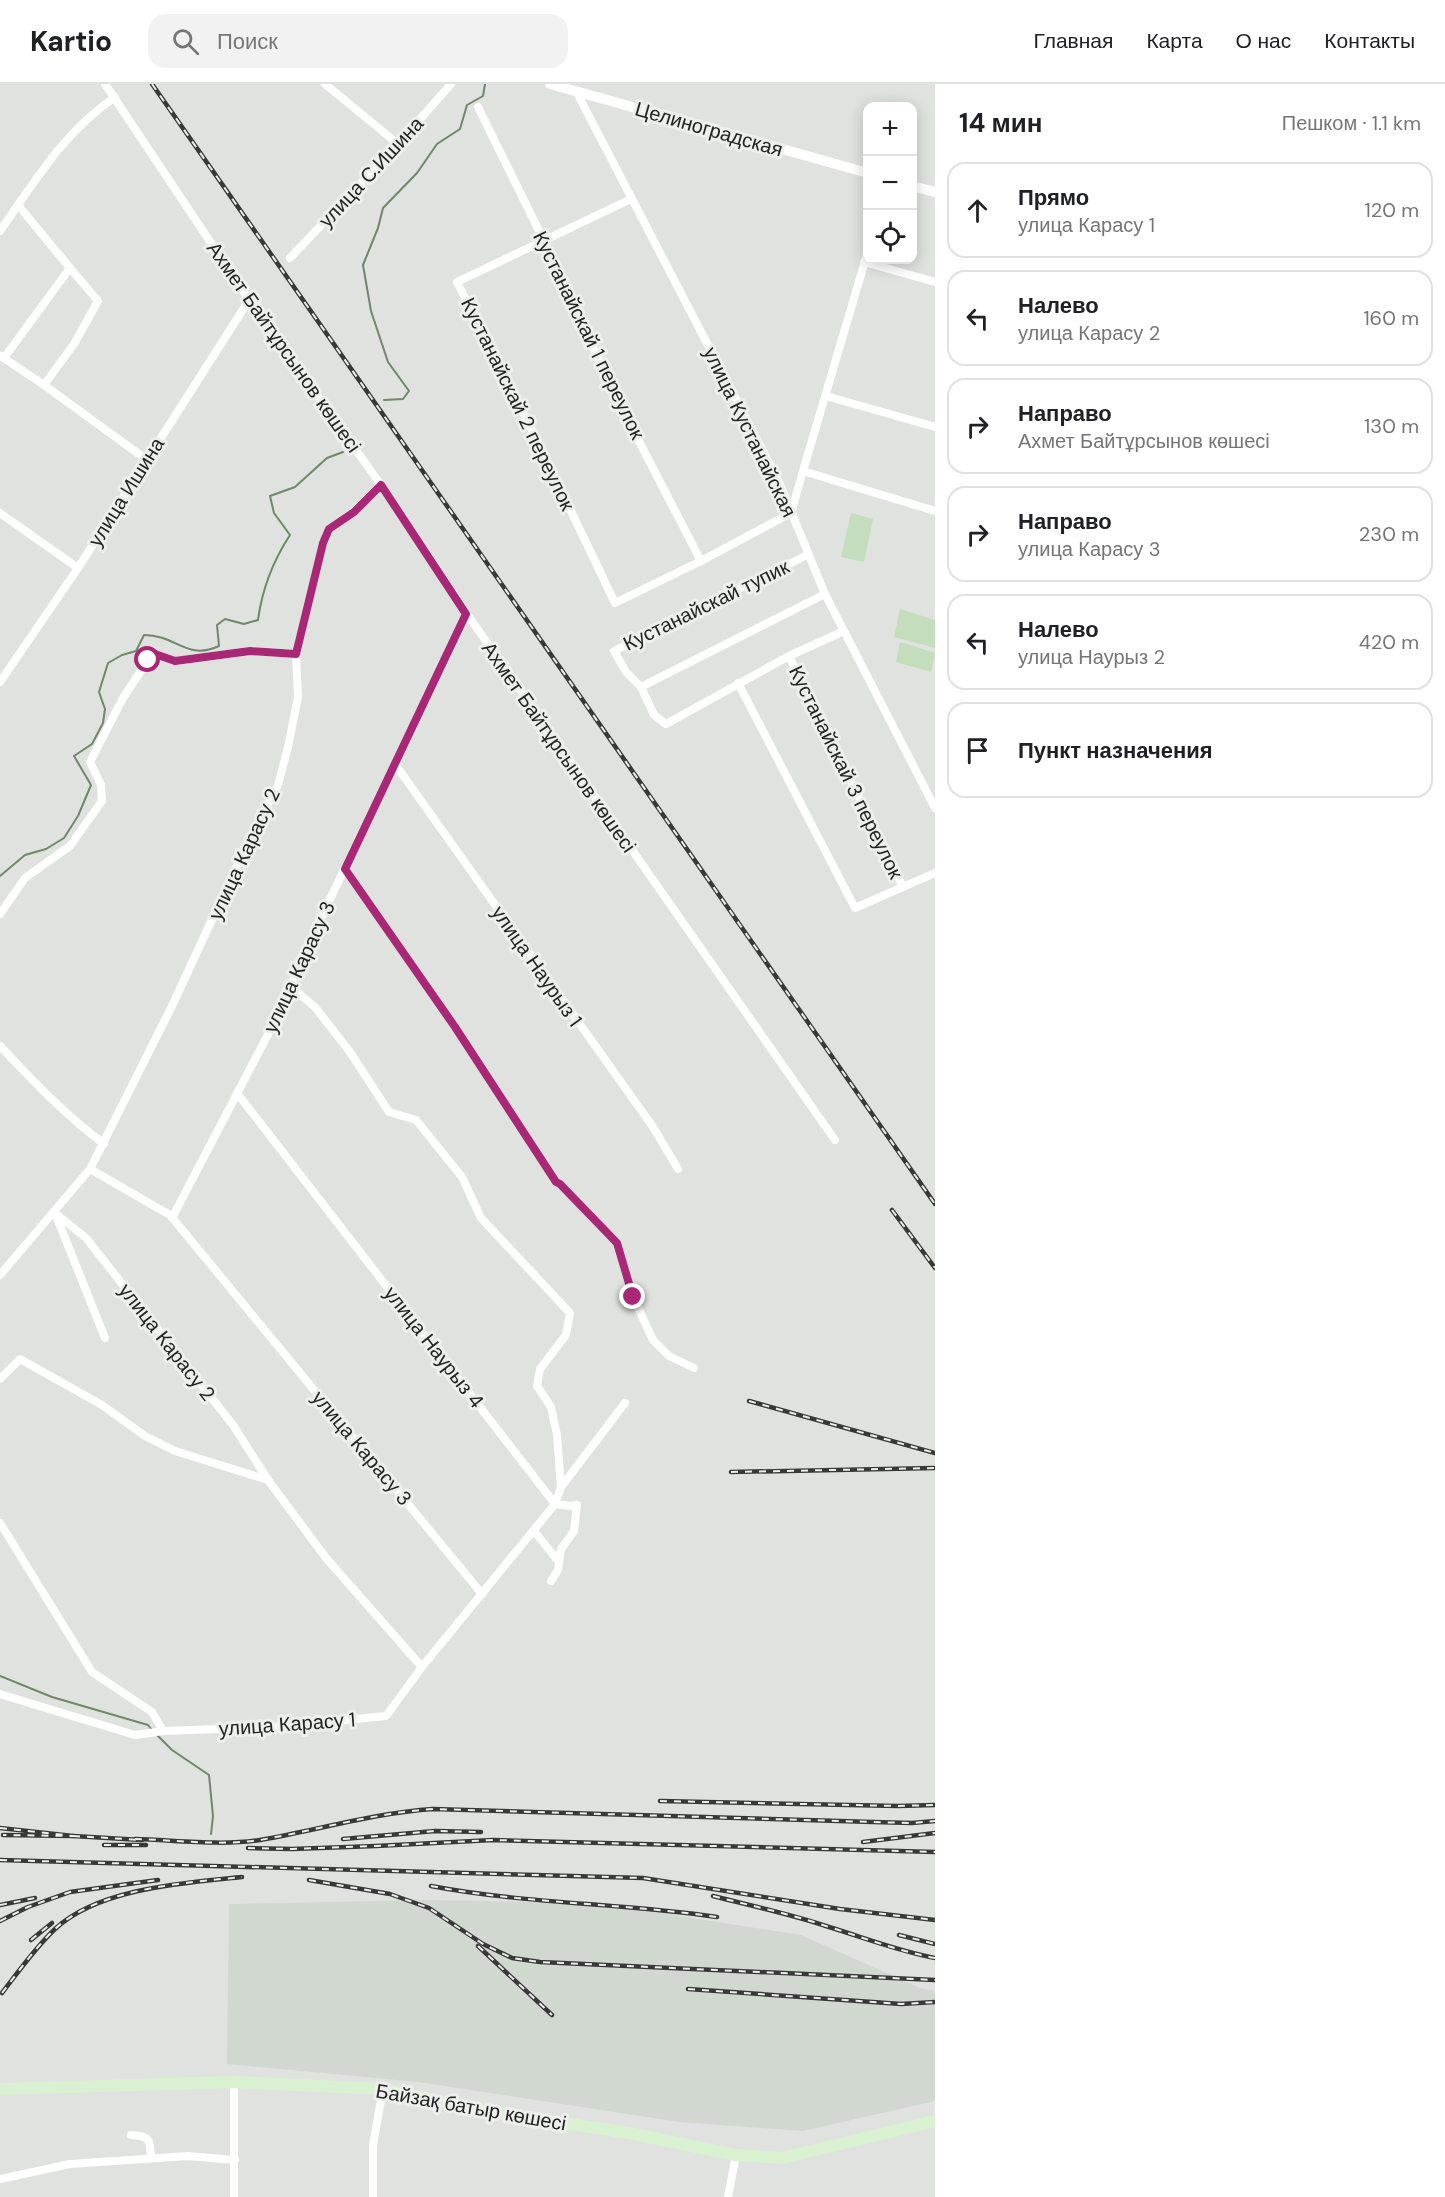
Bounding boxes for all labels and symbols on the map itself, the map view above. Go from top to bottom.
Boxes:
street label: Целиноградская [632,95,786,163]
street label: улица С.Ишина [313,110,430,233]
street label: Кустанайскай 1 переулок [527,227,651,444]
street label: Ахмет Байтұрсынов көшесі [201,236,367,458]
street label: Кустанайскай 2 переулок [455,293,581,515]
street label: улица Кустанайская [697,343,803,521]
street label: улица Ишина [82,432,170,551]
street label: Кустанайскай тупик [619,553,794,657]
street label: Ахмет Байтұрсынов көшесі [476,636,642,858]
route start [134,646,160,672]
street label: Кустанайскай 3 переулок [783,661,909,883]
street label: улица Карасу 2 [202,784,286,924]
street label: улица Карасу 3 [257,897,341,1037]
street label: улица Наурыз 1 [486,901,588,1031]
street label: улица Карасу 2 [113,1278,221,1406]
street label: улица Наурыз 4 [378,1281,490,1413]
route end [619,1283,645,1309]
street label: улица Карасу 3 [306,1385,418,1511]
street label: улица Карасу 1 [218,1706,356,1742]
street label: Байзақ батыр көшесі [374,2077,568,2137]

